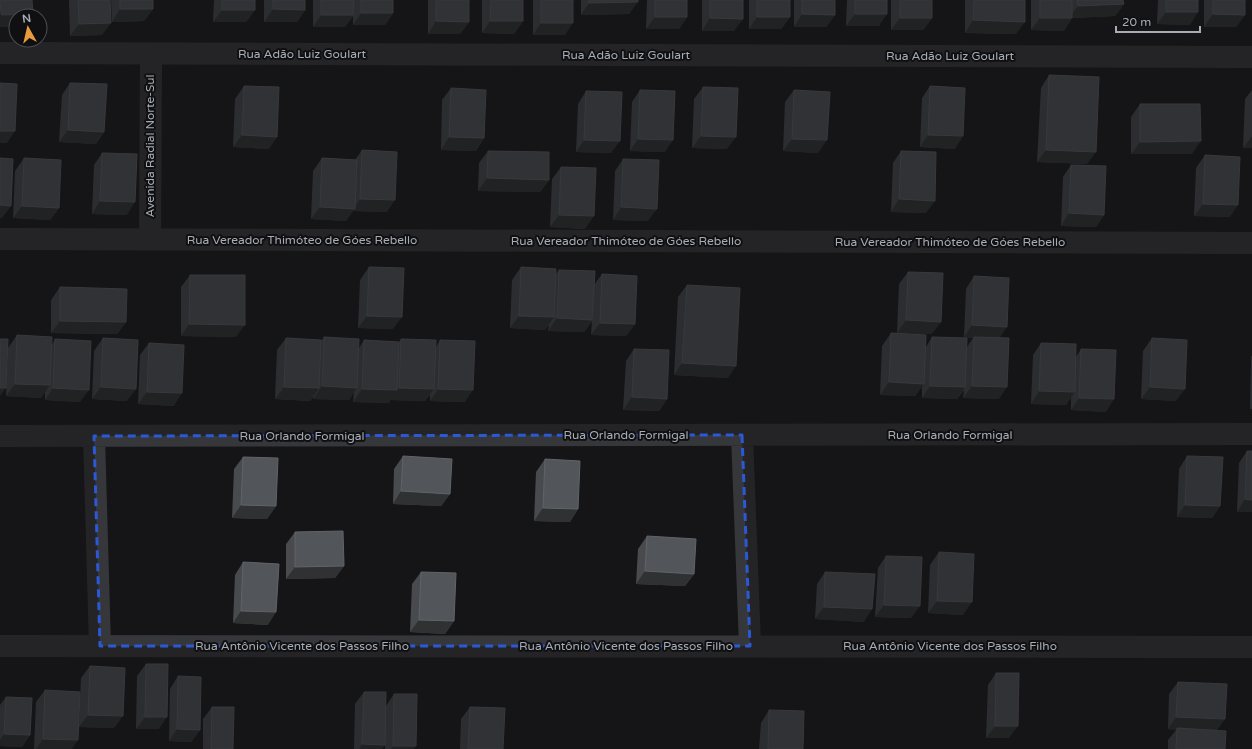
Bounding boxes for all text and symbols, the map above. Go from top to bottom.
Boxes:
north arrow [8,8,48,48]
scale bar [1116,8,1200,34]
text: N [21,12,32,26]
text: 20 m [1122,15,1151,29]
street label: Rua Adão Luiz Goulart [238,47,366,61]
street label: Rua Adão Luiz Goulart [562,48,690,62]
street label: Rua Adão Luiz Goulart [886,49,1014,63]
street label: Avenida Radial Norte-Sul [143,75,157,217]
street label: Rua Vereador Thimóteo de Góes Rebello [187,233,417,247]
street label: Rua Vereador Thimóteo de Góes Rebello [511,234,741,248]
street label: Rua Vereador Thimóteo de Góes Rebello [835,235,1065,249]
street label: Rua Orlando Formigal [564,428,689,442]
street label: Rua Orlando Formigal [888,428,1013,442]
street label: Rua Orlando Formigal [240,429,365,443]
street label: Rua Antônio Vicente dos Passos Filho [195,639,409,653]
street label: Rua Antônio Vicente dos Passos Filho [519,639,733,653]
street label: Rua Antônio Vicente dos Passos Filho [843,639,1057,653]

